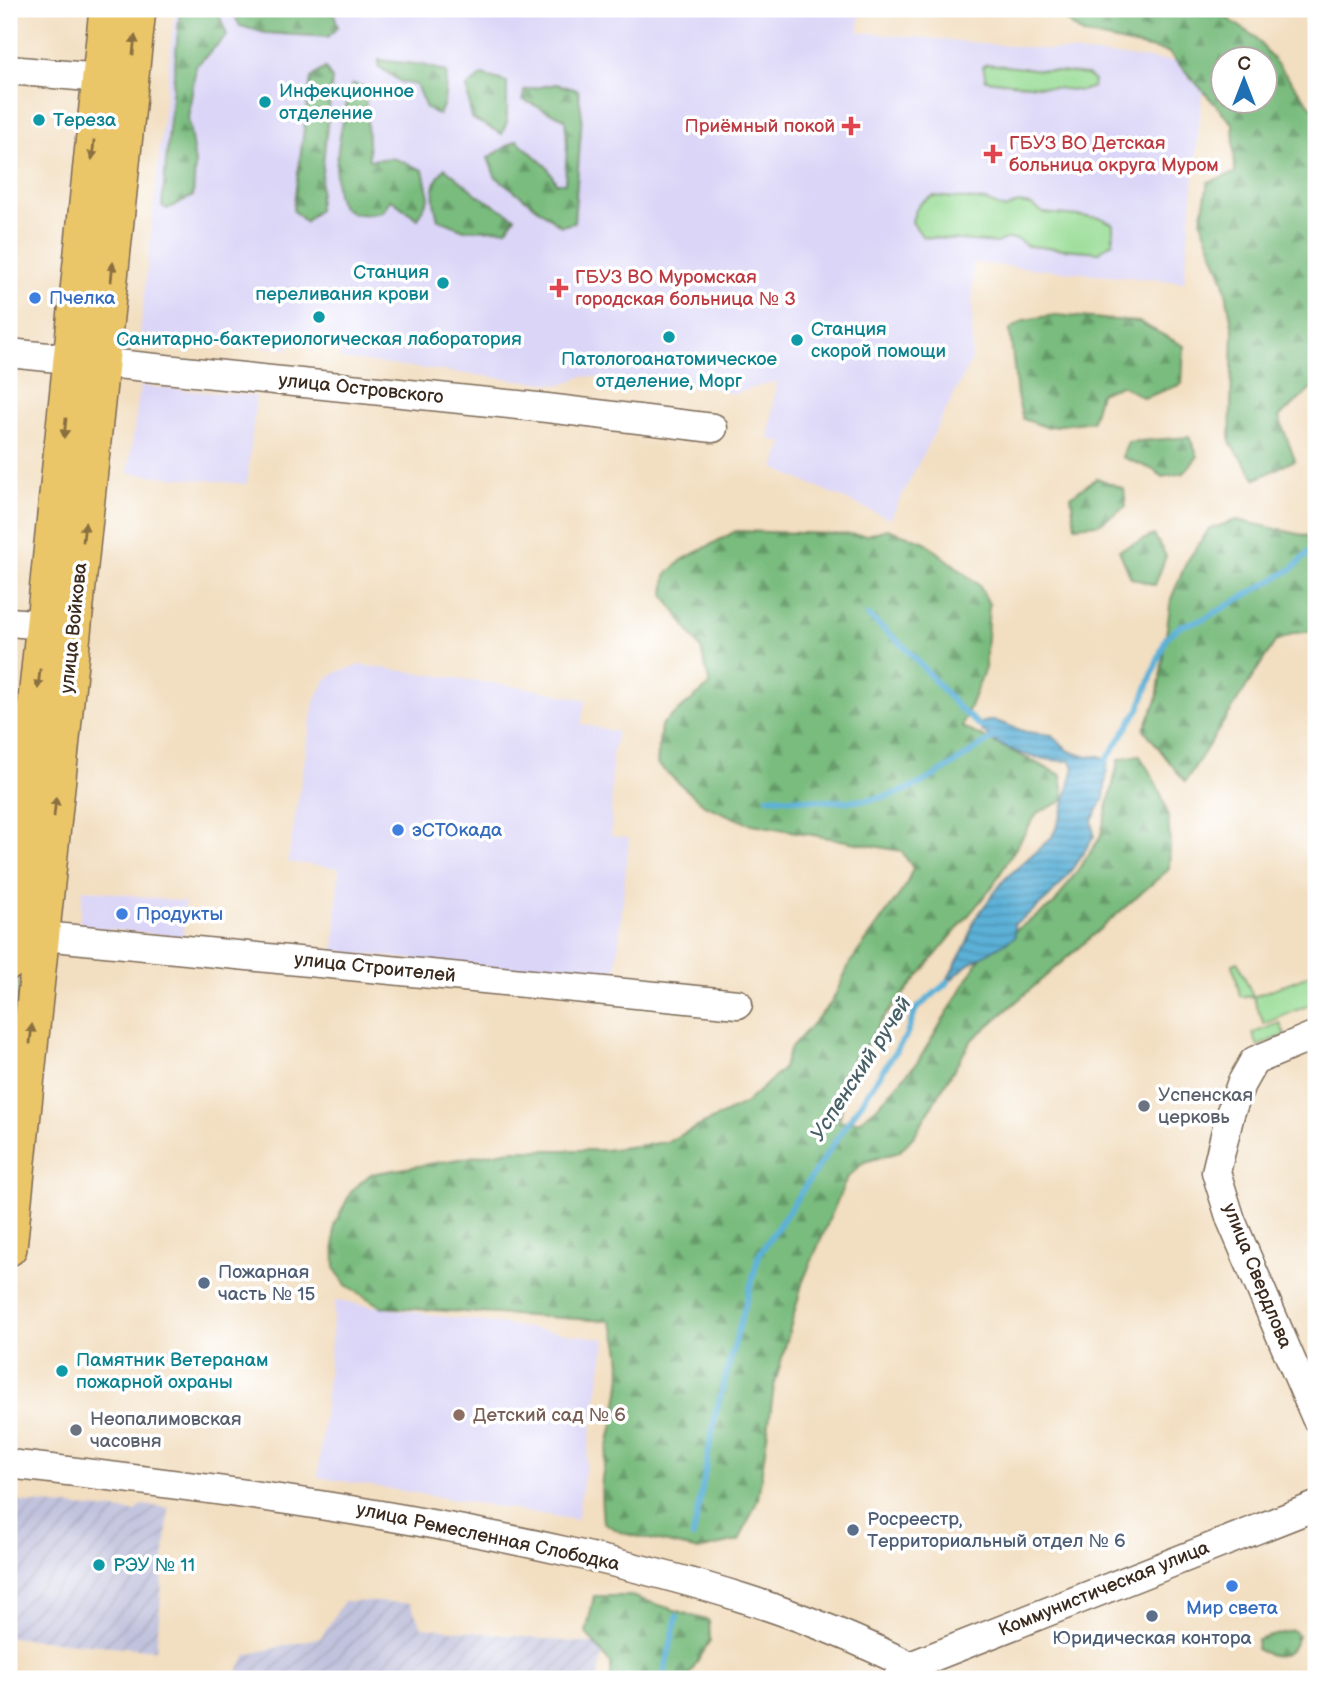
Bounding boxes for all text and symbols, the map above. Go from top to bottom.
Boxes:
one-way arrow [129,34,140,56]
north arrow [1210,46,1280,116]
text: С [1237,53,1251,76]
place label: Инфекционное отделение [279,80,415,125]
marker: Инфекционное отделение [257,94,273,110]
place label: Тереза [53,109,116,132]
marker: Тереза [31,112,47,128]
place label: Приёмный покой [685,115,835,138]
marker: Приёмный покой [841,116,861,136]
place label: ГБУЗ ВО Детская больница округа Муром [1009,132,1219,177]
one-way arrow [87,139,98,161]
marker: ГБУЗ ВО Детская больница округа Муром [983,144,1003,164]
one-way arrow [106,260,117,282]
place label: Станция переливания крови [255,261,429,306]
place label: ГБУЗ ВО Муромская городская больница № 3 [575,266,796,311]
marker: Станция переливания крови [435,275,451,291]
marker: ГБУЗ ВО Муромская городская больница № 3 [549,278,569,298]
place label: Пчелка [49,287,115,310]
marker: Пчелка [27,290,43,306]
marker: Санитарно-бактериологическая лаборатория [311,309,327,325]
place label: Станция скорой помощи [811,318,946,363]
place label: Санитарно-бактериологическая лаборатория [116,328,522,351]
marker: Патологоанатомическое отделение, Морг [661,329,677,345]
marker: Станция скорой помощи [789,332,805,348]
place label: Патологоанатомическое отделение, Морг [561,348,777,393]
street label: улица Островского [277,369,445,409]
one-way arrow [59,418,70,440]
one-way arrow [79,521,90,543]
street label: улица Войкова [56,561,92,695]
one-way arrow [34,668,45,690]
one-way arrow [50,796,61,818]
place label: эСТОкада [412,819,502,842]
marker: эСТОкада [390,822,406,838]
place label: Продукты [136,903,223,926]
marker: Продукты [114,906,130,922]
street label: улица Строителей [293,948,457,988]
water label: Успенский ручей [805,992,917,1146]
one-way arrow [26,1022,37,1044]
place label: Успенская церковь [1158,1084,1253,1129]
marker: Успенская церковь [1136,1098,1152,1114]
street label: улица Свердлова [1217,1200,1297,1352]
place label: Пожарная часть № 15 [218,1261,316,1306]
marker: Пожарная часть № 15 [196,1275,212,1291]
place label: Памятник Ветеранам пожарной охраны [76,1349,268,1394]
marker: Памятник Ветеранам пожарной охраны [54,1363,70,1379]
place label: Детский сад № 6 [473,1404,626,1427]
marker: Детский сад № 6 [451,1407,467,1423]
place label: Неопалимовская часовня [90,1408,242,1453]
marker: Неопалимовская часовня [68,1422,84,1438]
street label: улица Ремесленная Слободка [354,1498,622,1576]
place label: Росреестр, Территориальный отдел № 6 [867,1508,1126,1553]
marker: Росреестр, Территориальный отдел № 6 [845,1522,861,1538]
street label: Коммунистическая улица [995,1536,1213,1642]
place label: РЭУ № 11 [113,1554,195,1577]
marker: РЭУ № 11 [91,1557,107,1573]
marker: Мир света [1224,1578,1240,1594]
place label: Мир света [1186,1597,1278,1620]
marker: Юридическая контора [1144,1608,1160,1624]
place label: Юридическая контора [1052,1627,1252,1650]

